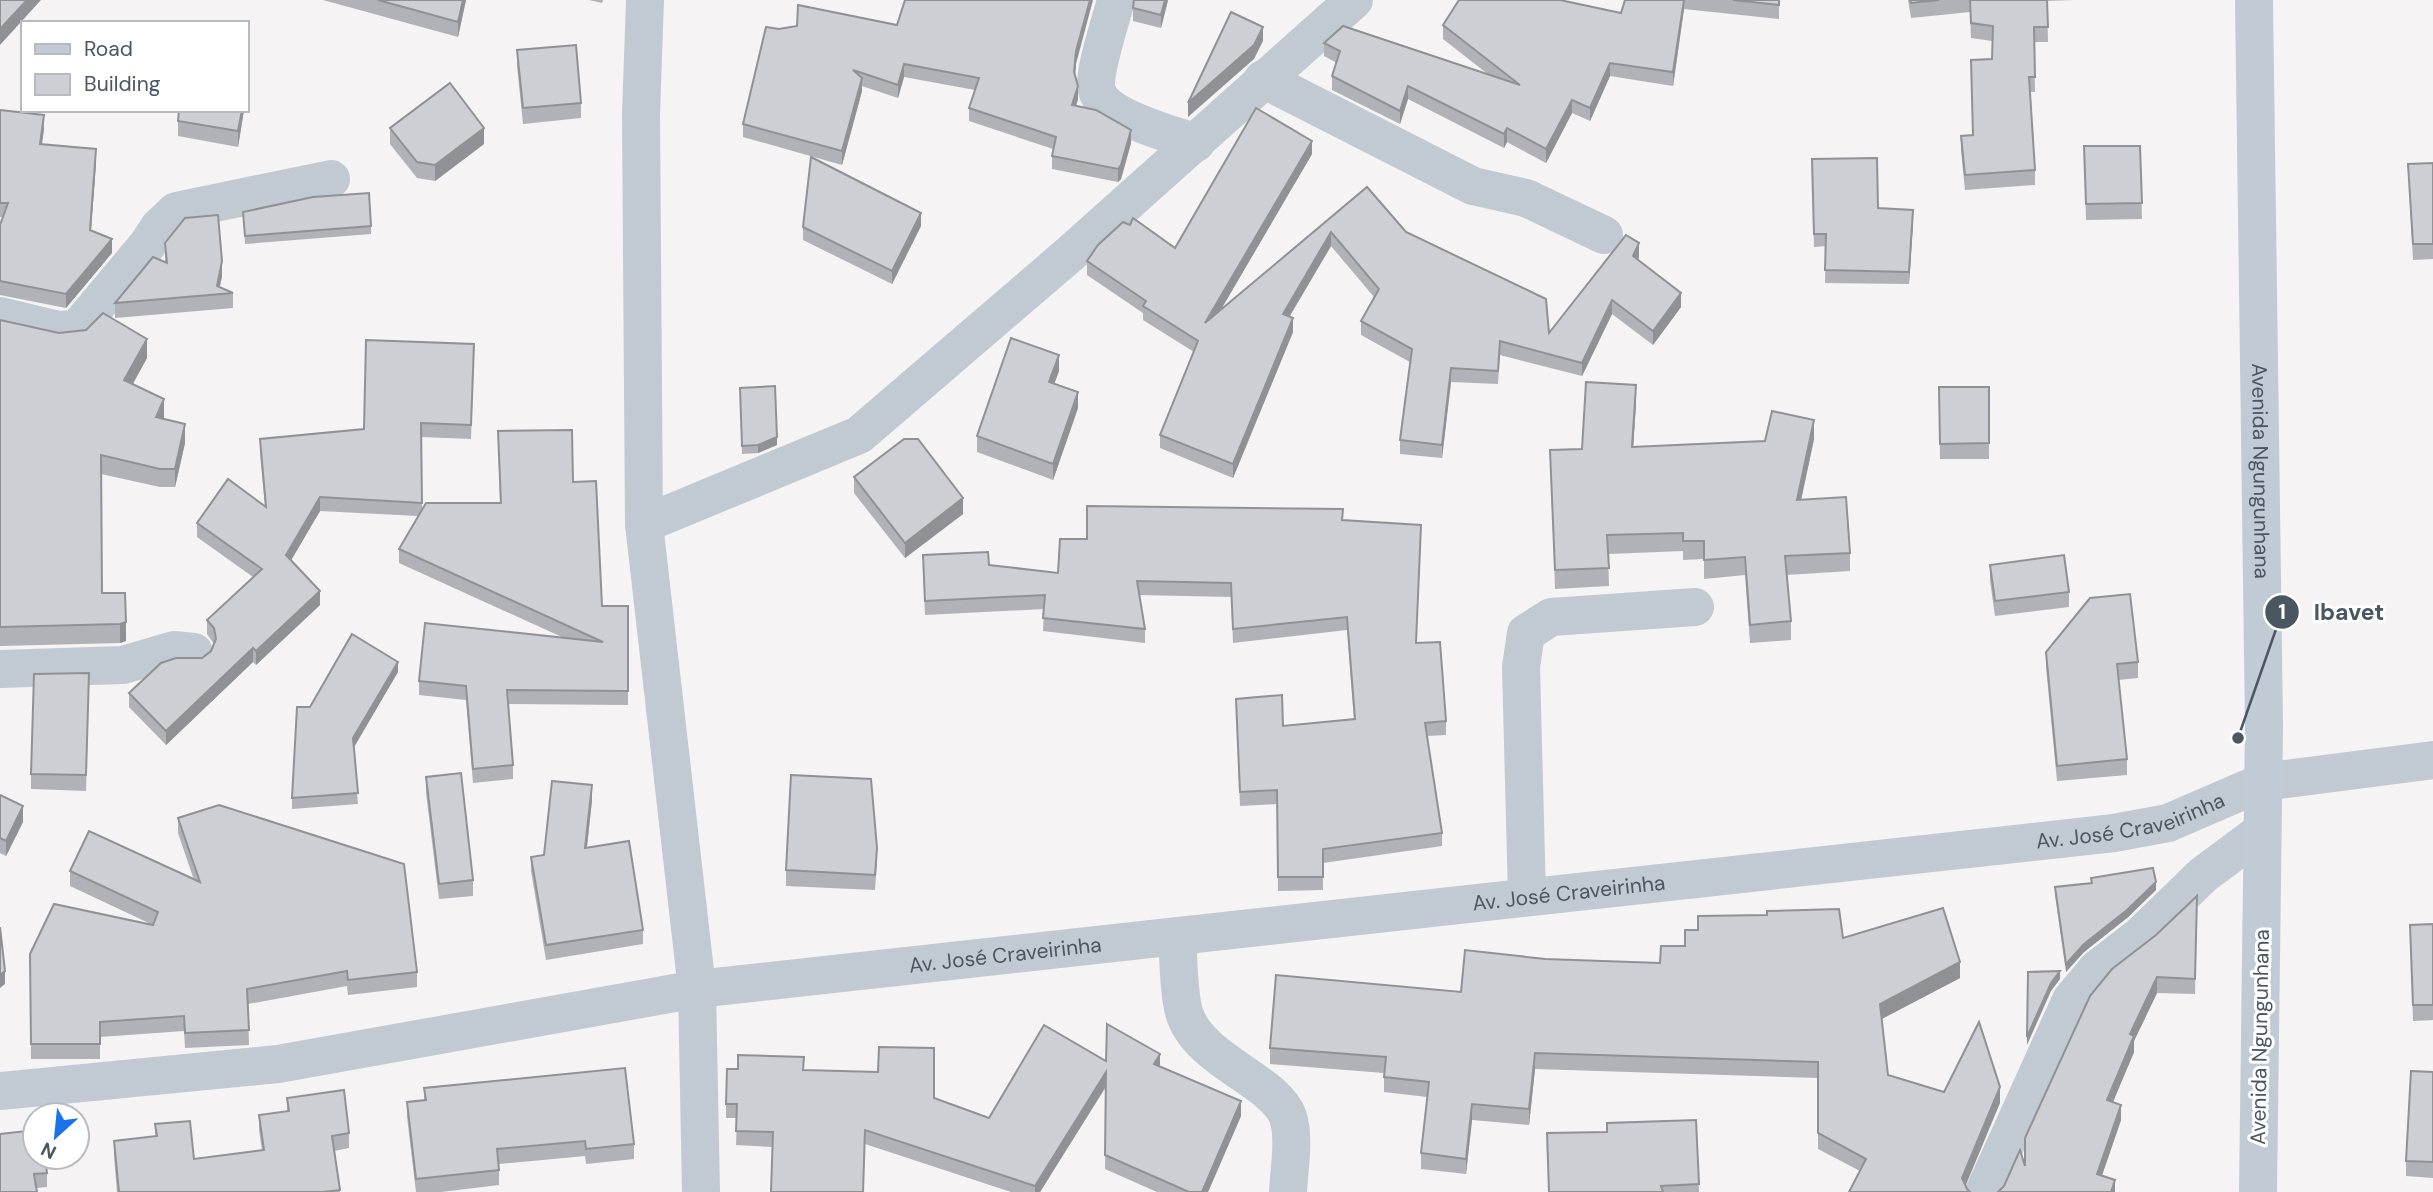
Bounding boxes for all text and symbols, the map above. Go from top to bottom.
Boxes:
legend [21,21,248,112]
text: Road [84,35,133,63]
text: Building [84,70,161,98]
street label: Avenida Ngungunhana [2245,363,2276,579]
callout: Ibavet [2264,590,2398,634]
text: Ibavet [2314,597,2384,627]
text: 1 [2278,598,2286,626]
street label: Av. José Craveirinha [2035,786,2229,855]
street label: Av. José Craveirinha [1471,869,1667,918]
street label: Avenida Ngungunhana [2244,929,2276,1145]
street label: Av. José Craveirinha [907,931,1103,980]
north arrow [21,1101,91,1171]
text: N [37,1136,60,1165]

